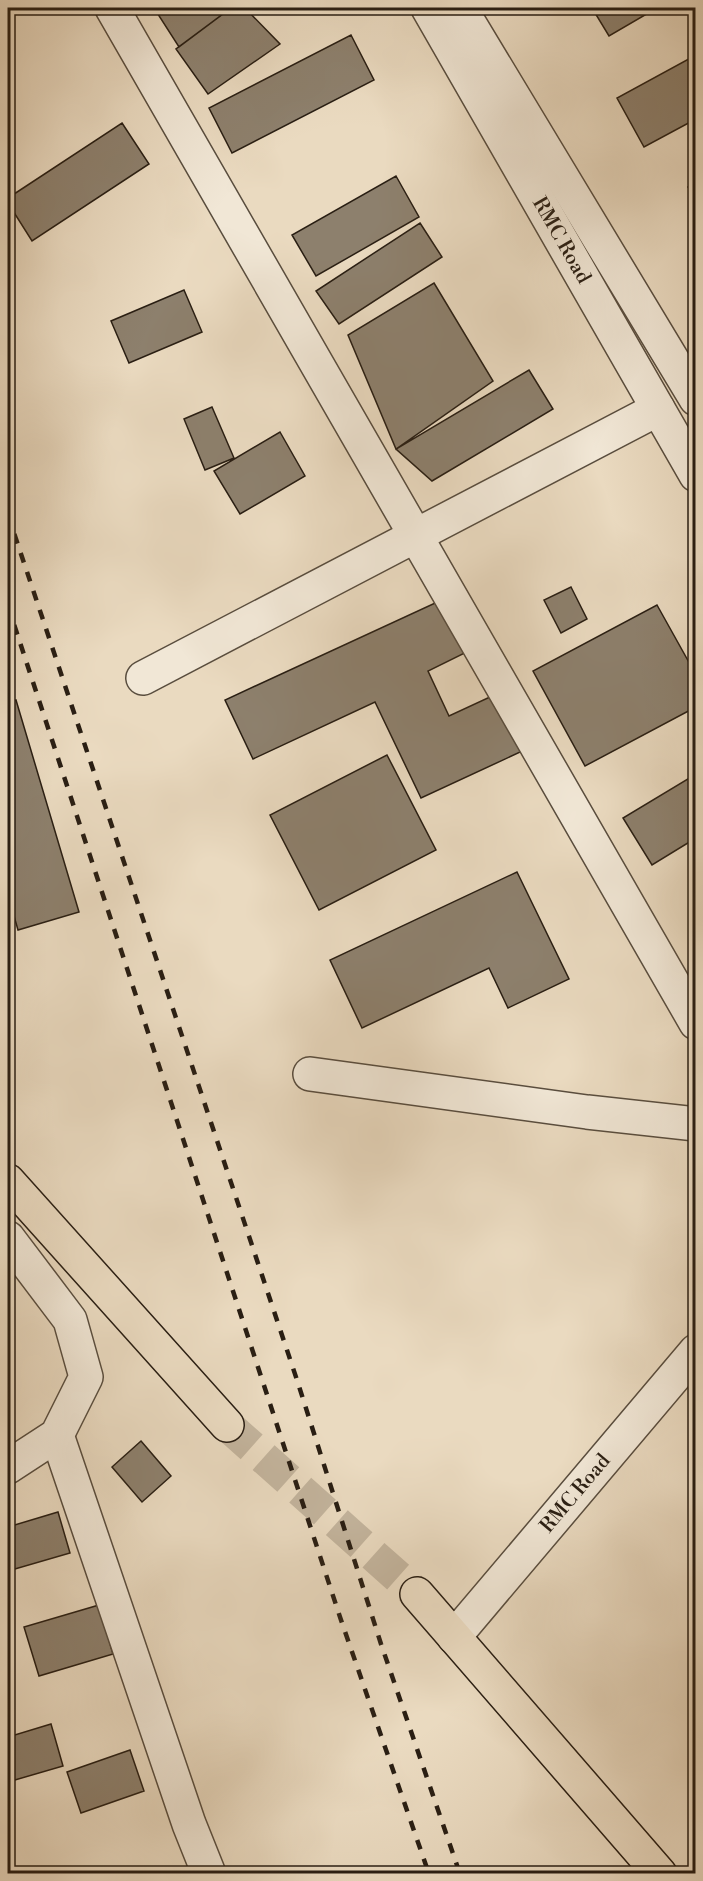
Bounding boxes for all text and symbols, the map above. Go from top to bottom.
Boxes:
street label: RMC Road [527,193,596,289]
street label: RMC Road [535,1448,616,1538]

